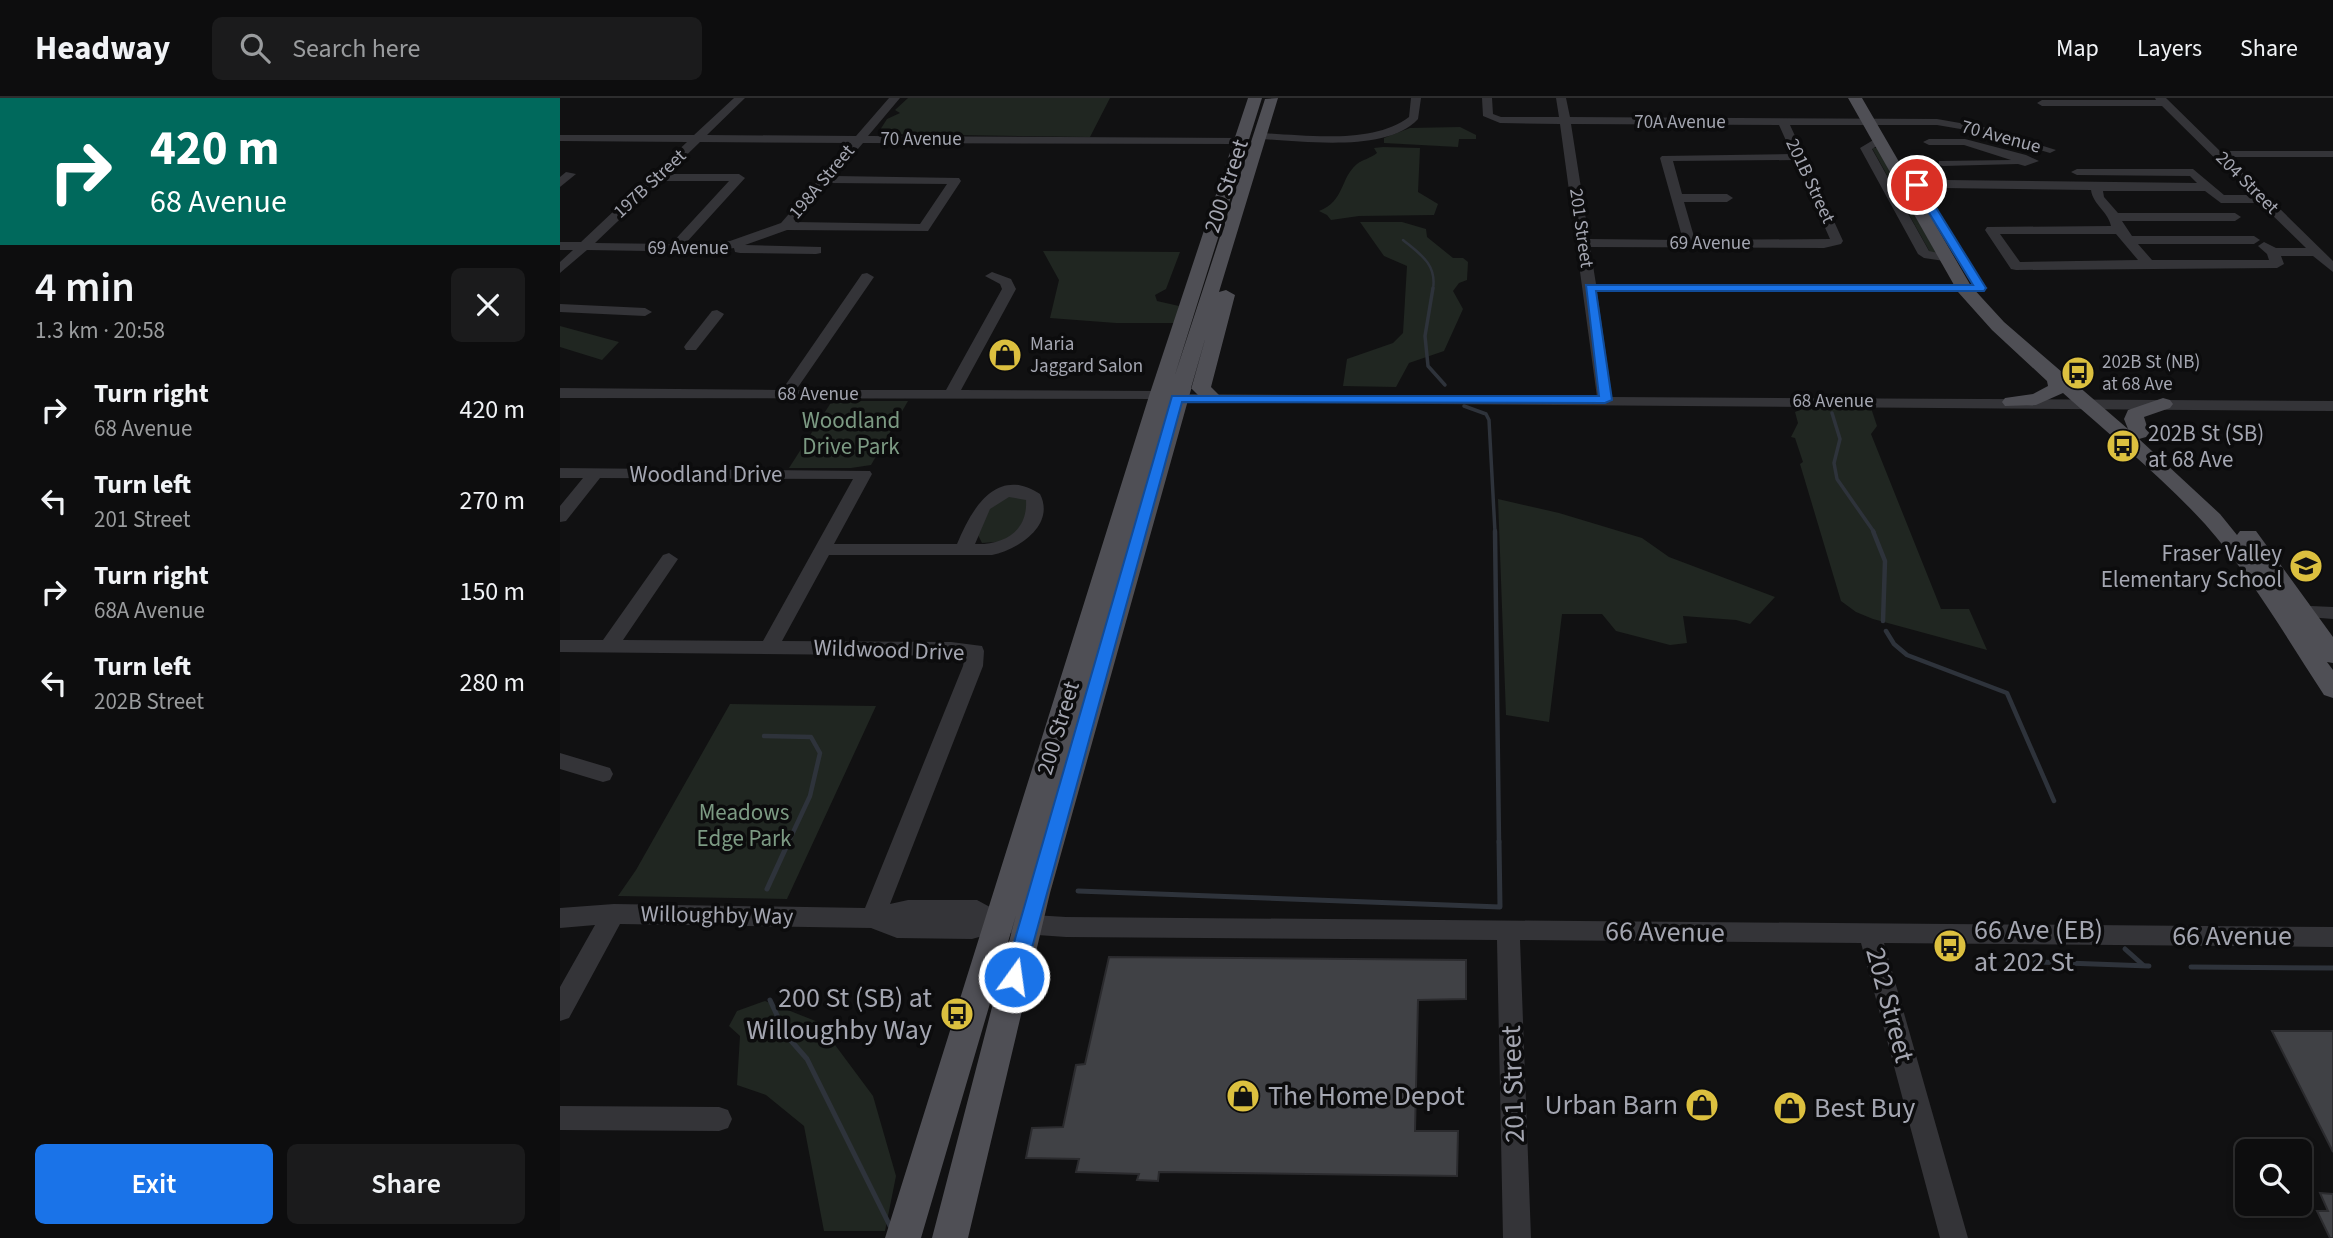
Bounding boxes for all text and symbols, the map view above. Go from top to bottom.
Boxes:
search box [212,17,702,80]
text: Headway [35,25,170,72]
icon: search [236,29,274,67]
text: Search here [292,30,420,67]
text: Map [2056,31,2099,66]
text: Layers [2137,31,2202,66]
text: Share [2240,31,2298,66]
street label: 70A Avenue [1634,109,1726,136]
street label: 70 Avenue [1958,113,2044,161]
text: 420 m [150,114,279,184]
icon: right [35,126,126,217]
street label: 70 Avenue [880,126,962,153]
street label: 201B Street [1779,134,1842,228]
street label: 200 Street [1195,135,1257,237]
street label: 198A Street [783,138,862,225]
street label: 197B Street [608,143,693,225]
street label: 204 Street [2209,145,2285,221]
pin [1887,155,1947,215]
icon: arrive [1898,166,1936,204]
text: 68 Avenue [150,179,287,225]
street label: 201 Street [1562,187,1600,270]
street label: 69 Avenue [1669,230,1751,257]
street label: 69 Avenue [647,235,729,262]
text: 4 min [35,258,135,318]
button: close [451,268,525,342]
text: 1.3 km · 20:58 [35,314,165,347]
place label: Maria Jaggard Salon [1030,331,1143,380]
shop icon: Maria Jaggard Salon [986,336,1024,374]
place label: 202B St (NB) at 68 Ave [2102,349,2200,398]
bus stop icon: 202B St (NB) at 68 Ave [2059,354,2097,392]
text: Turn right [94,375,209,412]
street label: 68 Avenue [777,381,859,408]
street label: 68 Avenue [1792,388,1874,415]
icon: right [35,391,73,429]
text: 420 m [459,391,525,428]
park label: Woodland Drive Park [802,404,900,463]
text: 68 Avenue [94,412,192,445]
place label: 202B St (SB) at 68 Ave [2148,417,2264,476]
bus stop icon: 202B St (SB) at 68 Ave [2104,427,2142,465]
street label: Woodland Drive [629,458,783,491]
text: Turn left [94,466,191,503]
icon: left [35,482,73,520]
text: 270 m [459,482,525,519]
text: 201 Street [94,503,191,536]
place label: Fraser Valley Elementary School [2101,537,2282,596]
school or university icon: Fraser Valley Elementary School [2287,547,2325,585]
text: Turn right [94,557,209,594]
icon: right [35,573,73,611]
text: 150 m [459,573,525,610]
text: 68A Avenue [94,594,205,627]
street label: Wildwood Drive [813,631,965,669]
text: Turn left [94,648,191,685]
icon: left [35,664,73,702]
text: 280 m [459,664,525,701]
street label: 200 Street [1028,677,1088,779]
text: 202B Street [94,685,204,718]
park label: Meadows Edge Park [697,796,792,855]
street label: Willoughby Way [640,897,794,933]
place label: 66 Ave (EB) at 202 St [1974,910,2103,982]
street label: 66 Avenue [1605,911,1725,953]
street label: 66 Avenue [2172,916,2292,956]
bus stop icon: 66 Ave (EB) at 202 St [1931,927,1969,965]
position arrow [977,940,1051,1014]
street label: 202 Street [1855,943,1925,1067]
place label: 200 St (SB) at Willoughby Way [746,978,933,1050]
bus stop icon: 200 St (SB) at Willoughby Way [938,995,976,1033]
street label: 201 Street [1491,1024,1535,1143]
place label: The Home Depot [1268,1076,1465,1116]
shop icon: The Home Depot [1224,1077,1262,1115]
place label: Urban Barn [1544,1085,1678,1125]
shop icon: Urban Barn [1683,1086,1721,1124]
place label: Best Buy [1814,1088,1915,1128]
shop icon: Best Buy [1771,1089,1809,1127]
map controls [2235,1139,2312,1216]
button: search [2235,1139,2312,1216]
button: Exit [35,1144,273,1224]
button: Share [287,1144,525,1224]

